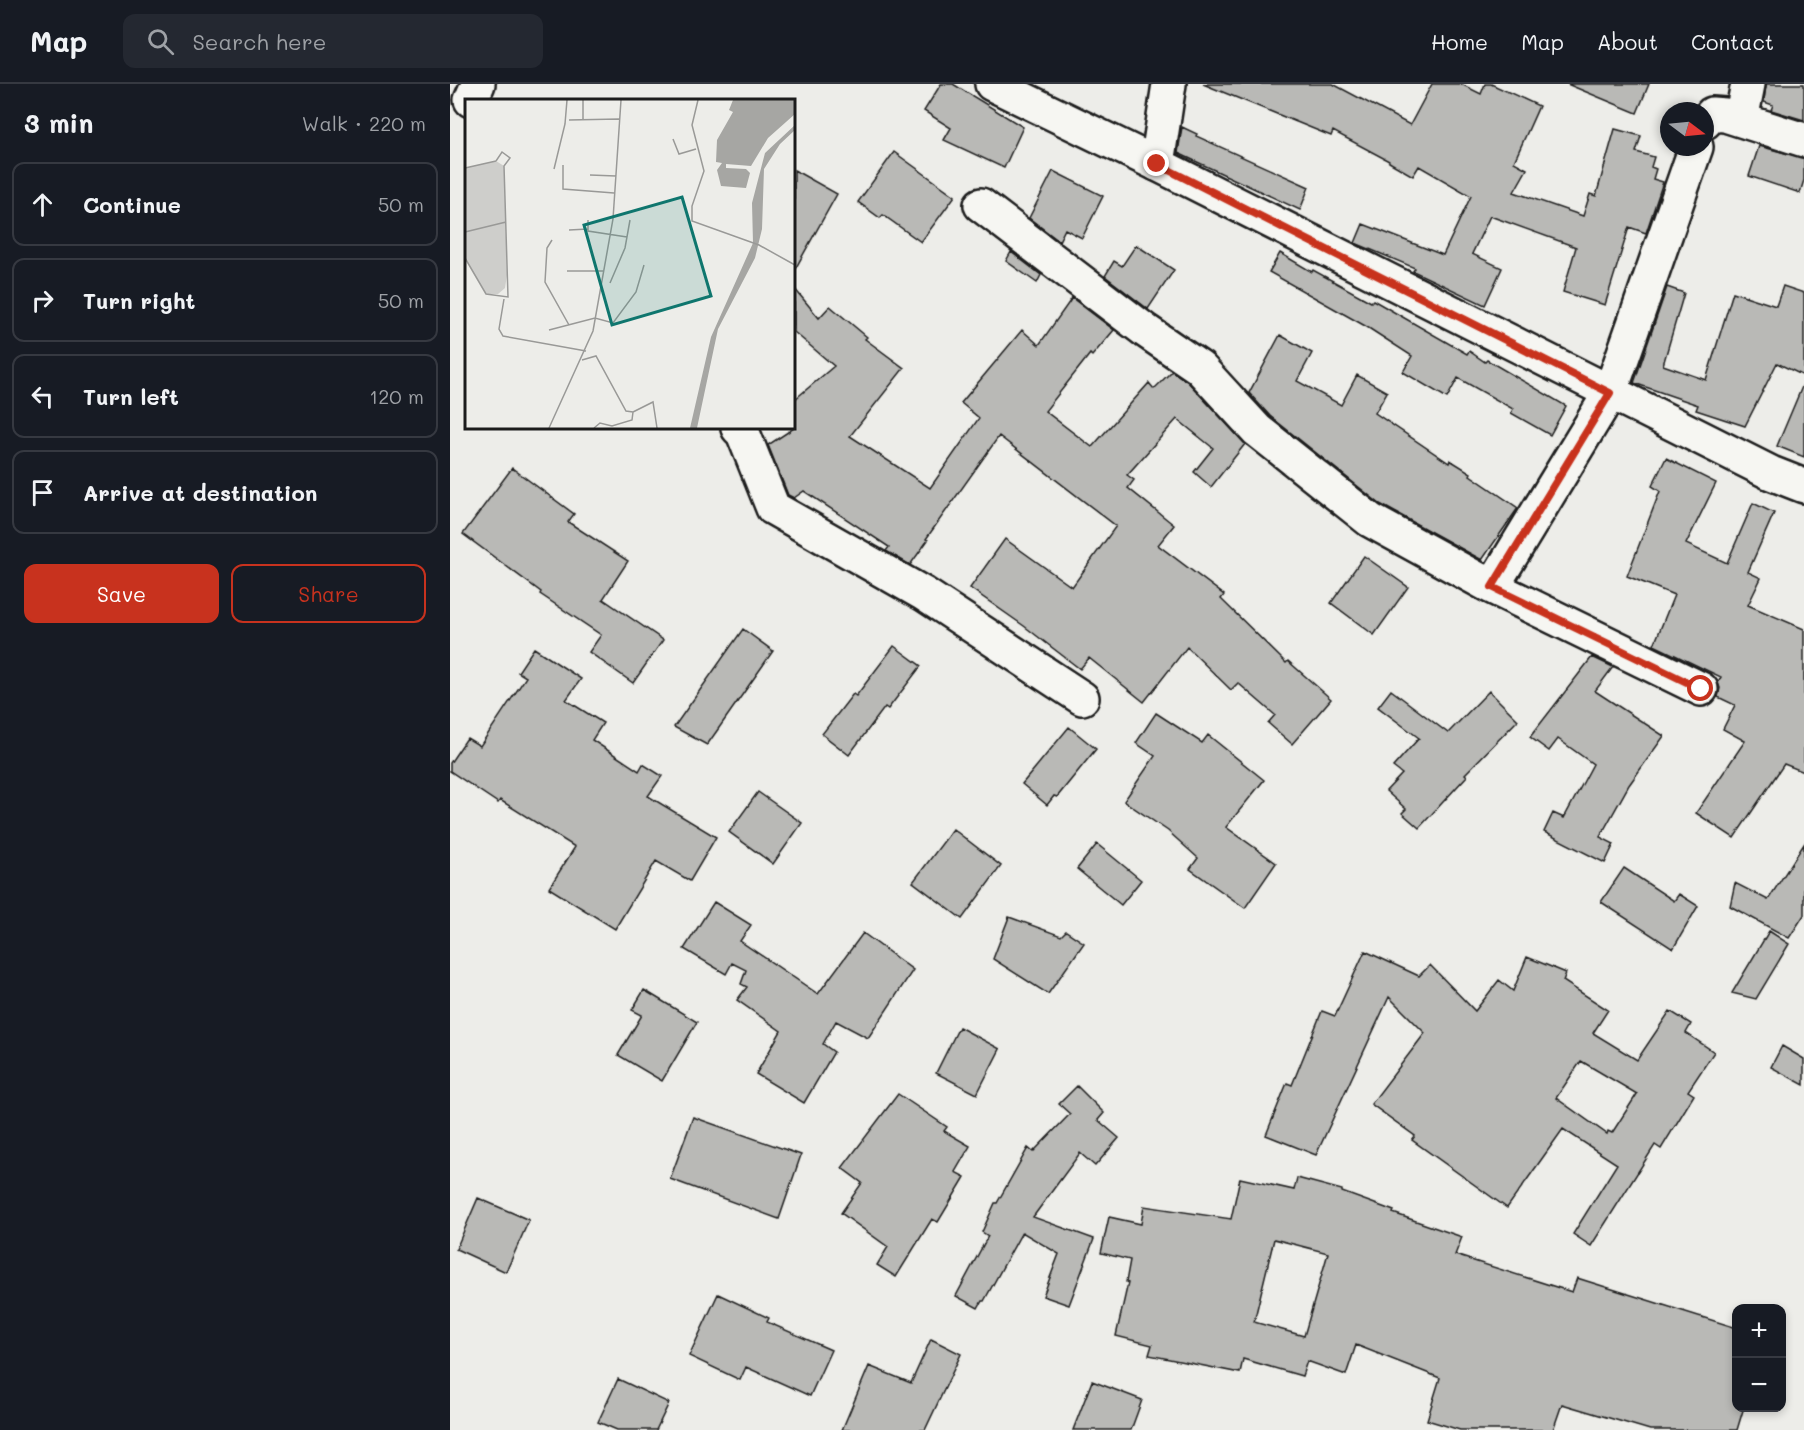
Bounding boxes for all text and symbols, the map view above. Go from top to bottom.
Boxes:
search box [123,14,543,68]
text: Map [30,23,87,59]
icon: search [144,25,177,58]
text: Search here [192,27,326,56]
text: Home [1431,28,1488,55]
text: Map [1521,28,1564,55]
text: About [1597,28,1658,55]
text: Contact [1691,28,1774,55]
inset map [465,99,795,429]
north arrow [1660,102,1714,156]
text: 3 min [24,106,93,140]
text: Walk · 220 m [302,110,426,136]
route end [1143,150,1169,176]
icon: ahead [26,188,59,221]
text: Continue [83,190,181,219]
text: 50 m [378,191,424,217]
icon: right [26,284,59,317]
text: Turn right [83,286,195,315]
text: 50 m [378,287,424,313]
icon: left [26,380,59,413]
text: Turn left [83,382,179,411]
text: 120 m [369,383,424,409]
icon: arrive [26,476,59,509]
text: Arrive at destination [83,478,318,507]
button: Save [24,564,219,623]
button: Share [231,564,426,623]
route start [1687,675,1713,701]
map controls [1732,1304,1786,1412]
button: + [1732,1304,1786,1358]
button: − [1732,1358,1786,1412]

